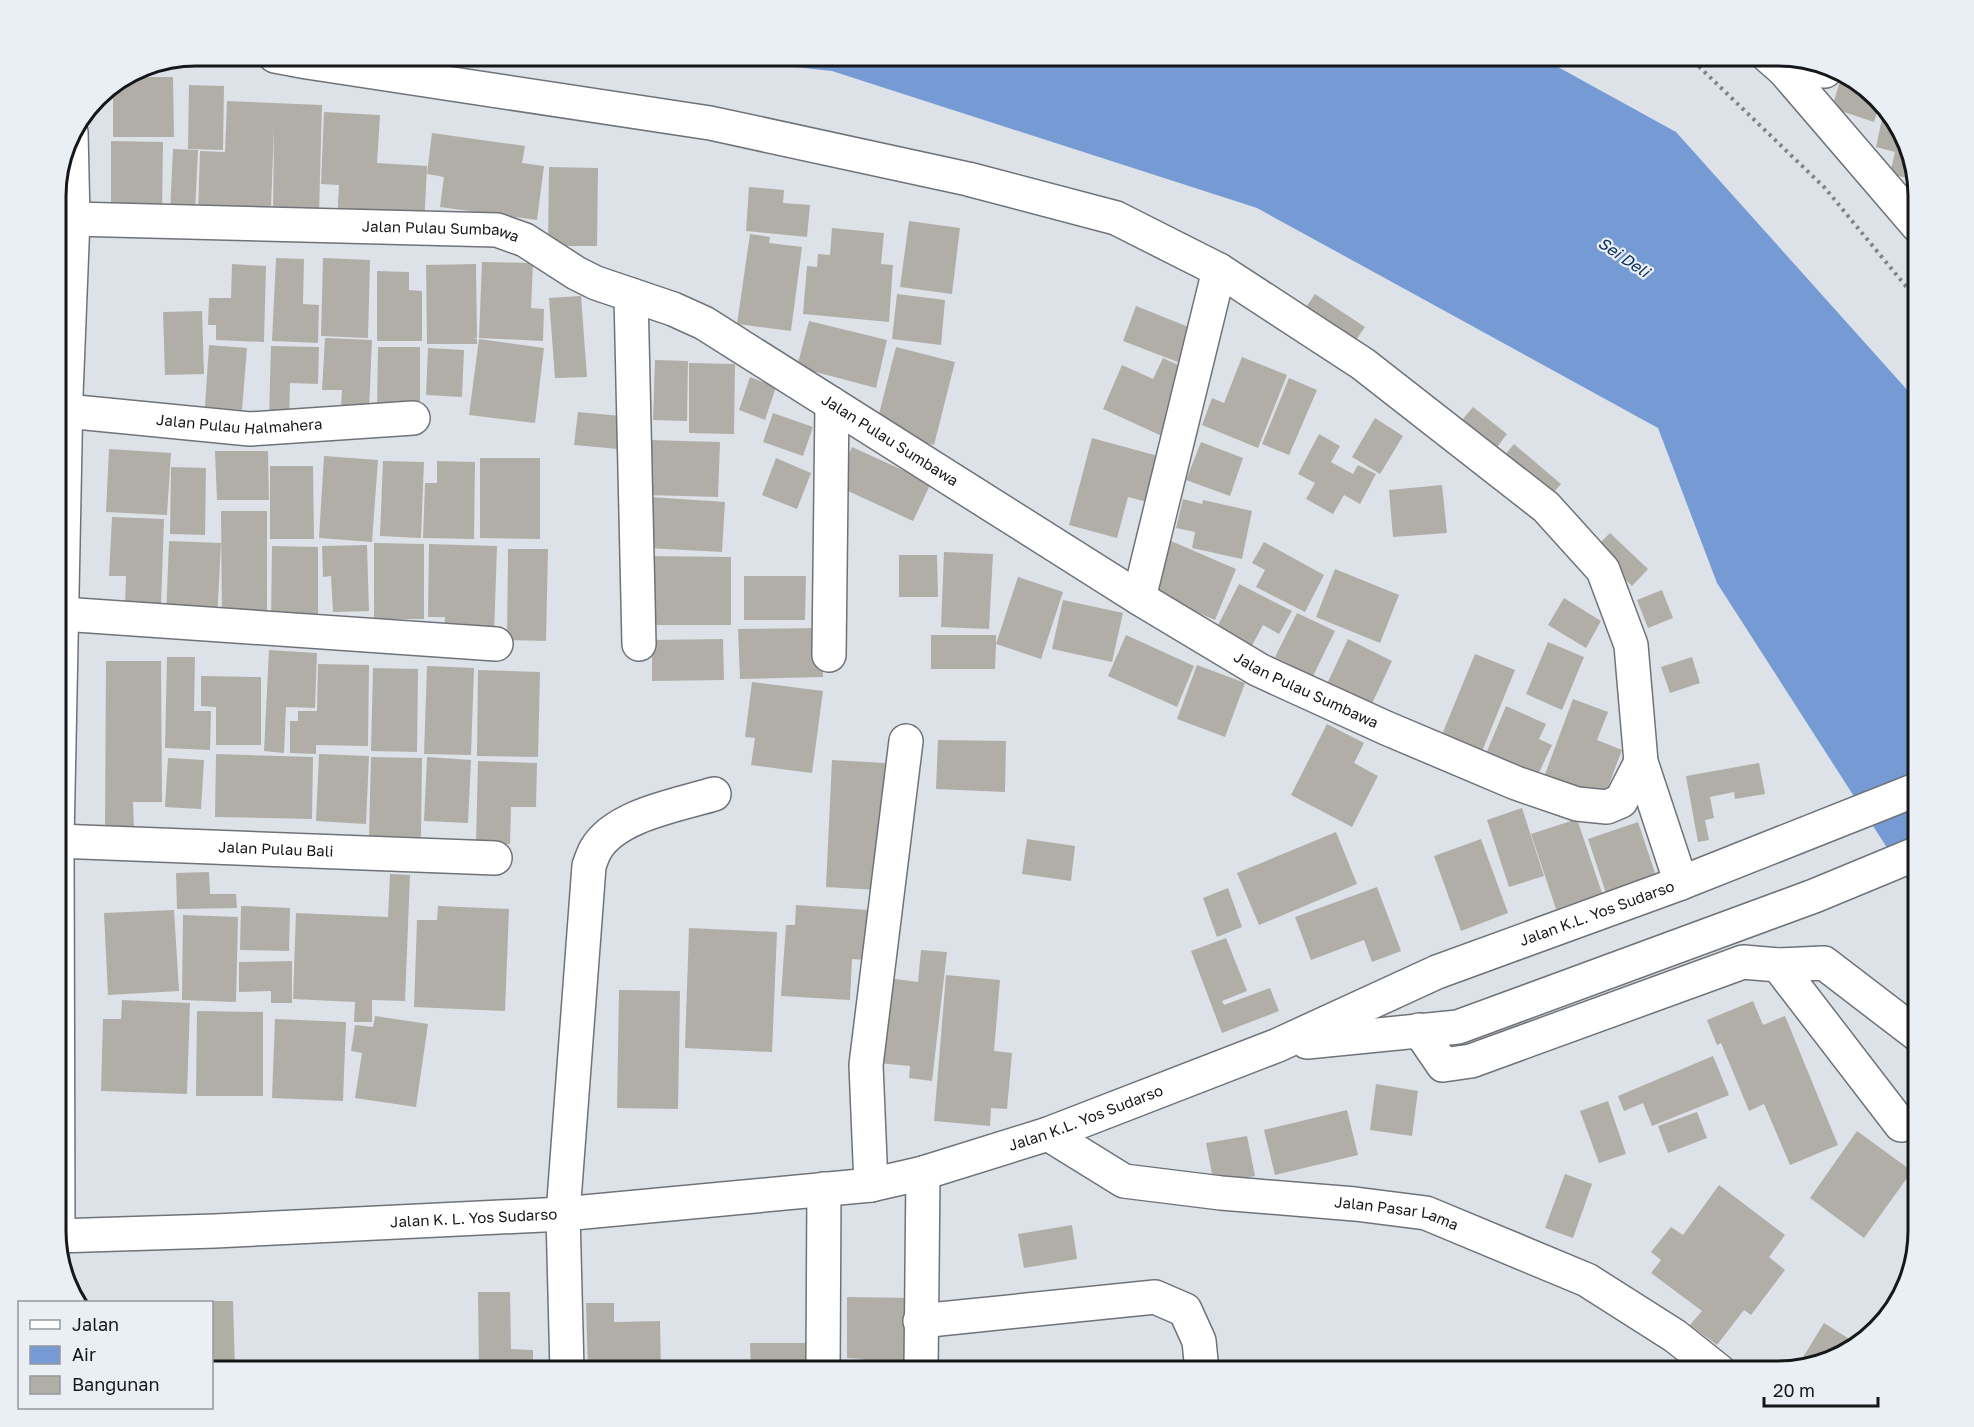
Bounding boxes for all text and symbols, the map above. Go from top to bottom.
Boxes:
street label: Jalan Pulau Sumbawa [362,216,522,245]
water label: Sei Deli [1594,233,1655,282]
street label: Jalan Pulau Sumbawa [819,390,962,489]
street label: Jalan Pulau Halmahera [155,410,323,437]
street label: Jalan Pulau Sumbawa [1231,647,1382,731]
street label: Jalan Pulau Bali [218,837,334,860]
street label: Jalan K.L. Yos Sudarso [1517,876,1676,949]
street label: Jalan K.L. Yos Sudarso [1006,1080,1165,1154]
street label: Jalan Pasar Lama [1334,1192,1461,1233]
street label: Jalan K. L. Yos Sudarso [390,1204,558,1230]
legend [18,1301,213,1409]
text: Jalan [72,1313,119,1335]
text: Air [72,1343,96,1365]
scale bar [1764,1370,1878,1408]
text: Bangunan [72,1373,160,1395]
text: 20 m [1773,1379,1815,1401]

